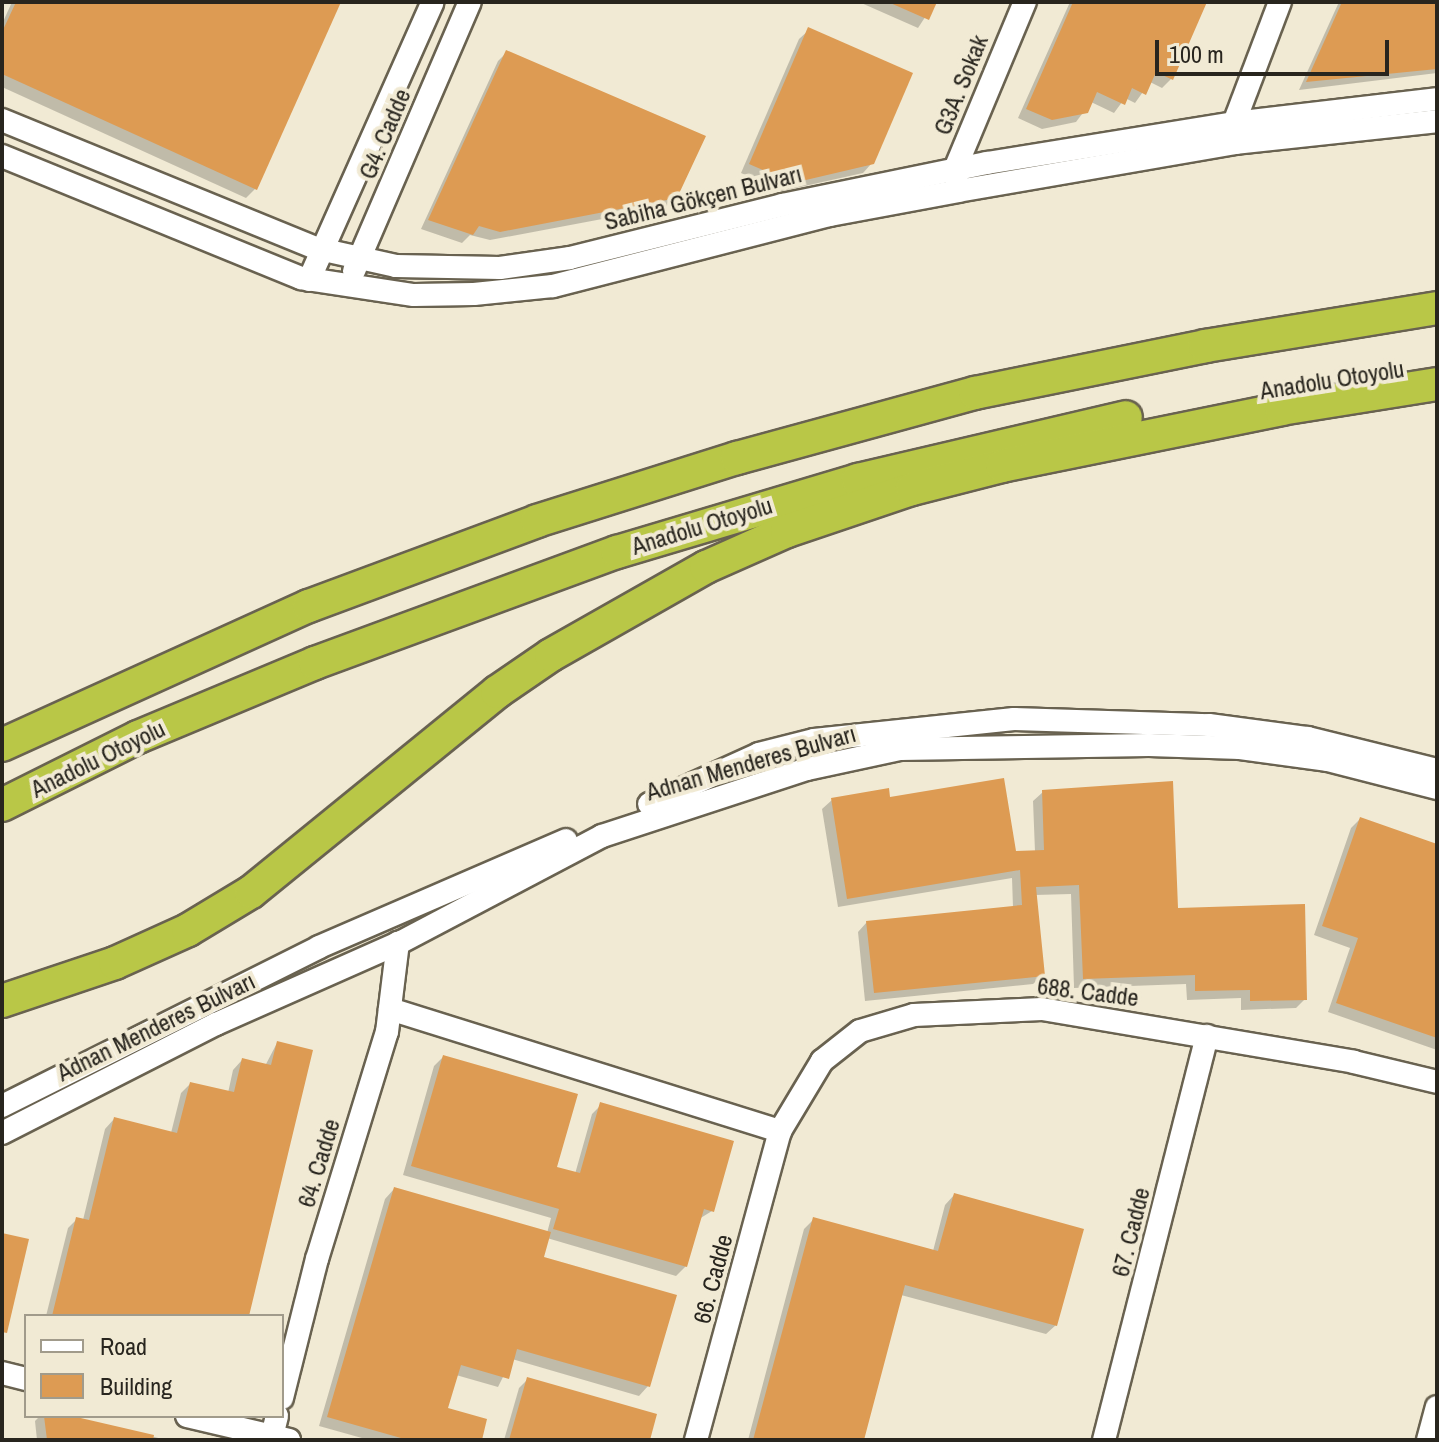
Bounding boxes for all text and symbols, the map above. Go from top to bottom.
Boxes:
scale bar [1159,24,1393,74]
street label: G3A. Sokak [928,31,994,139]
text: 100 m [1169,38,1224,70]
street label: G4. Cadde [353,85,417,183]
street label: Sabiha Gökçen Bulvarı [601,160,805,236]
street label: Anadolu Otoyolu [1258,354,1406,406]
street label: Anadolu Otoyolu [628,491,776,561]
street label: Anadolu Otoyolu [26,714,170,804]
street label: Adnan Menderes Bulvarı [643,719,859,807]
street label: Adnan Menderes Bulvarı [52,967,260,1087]
street label: 688. Cadde [1036,972,1140,1012]
street label: 64. Cadde [292,1115,346,1211]
street label: 67. Cadde [1106,1184,1156,1280]
street label: 66. Cadde [687,1231,739,1327]
legend [24,1314,284,1418]
text: Road [100,1330,147,1362]
text: Building [100,1370,172,1402]

